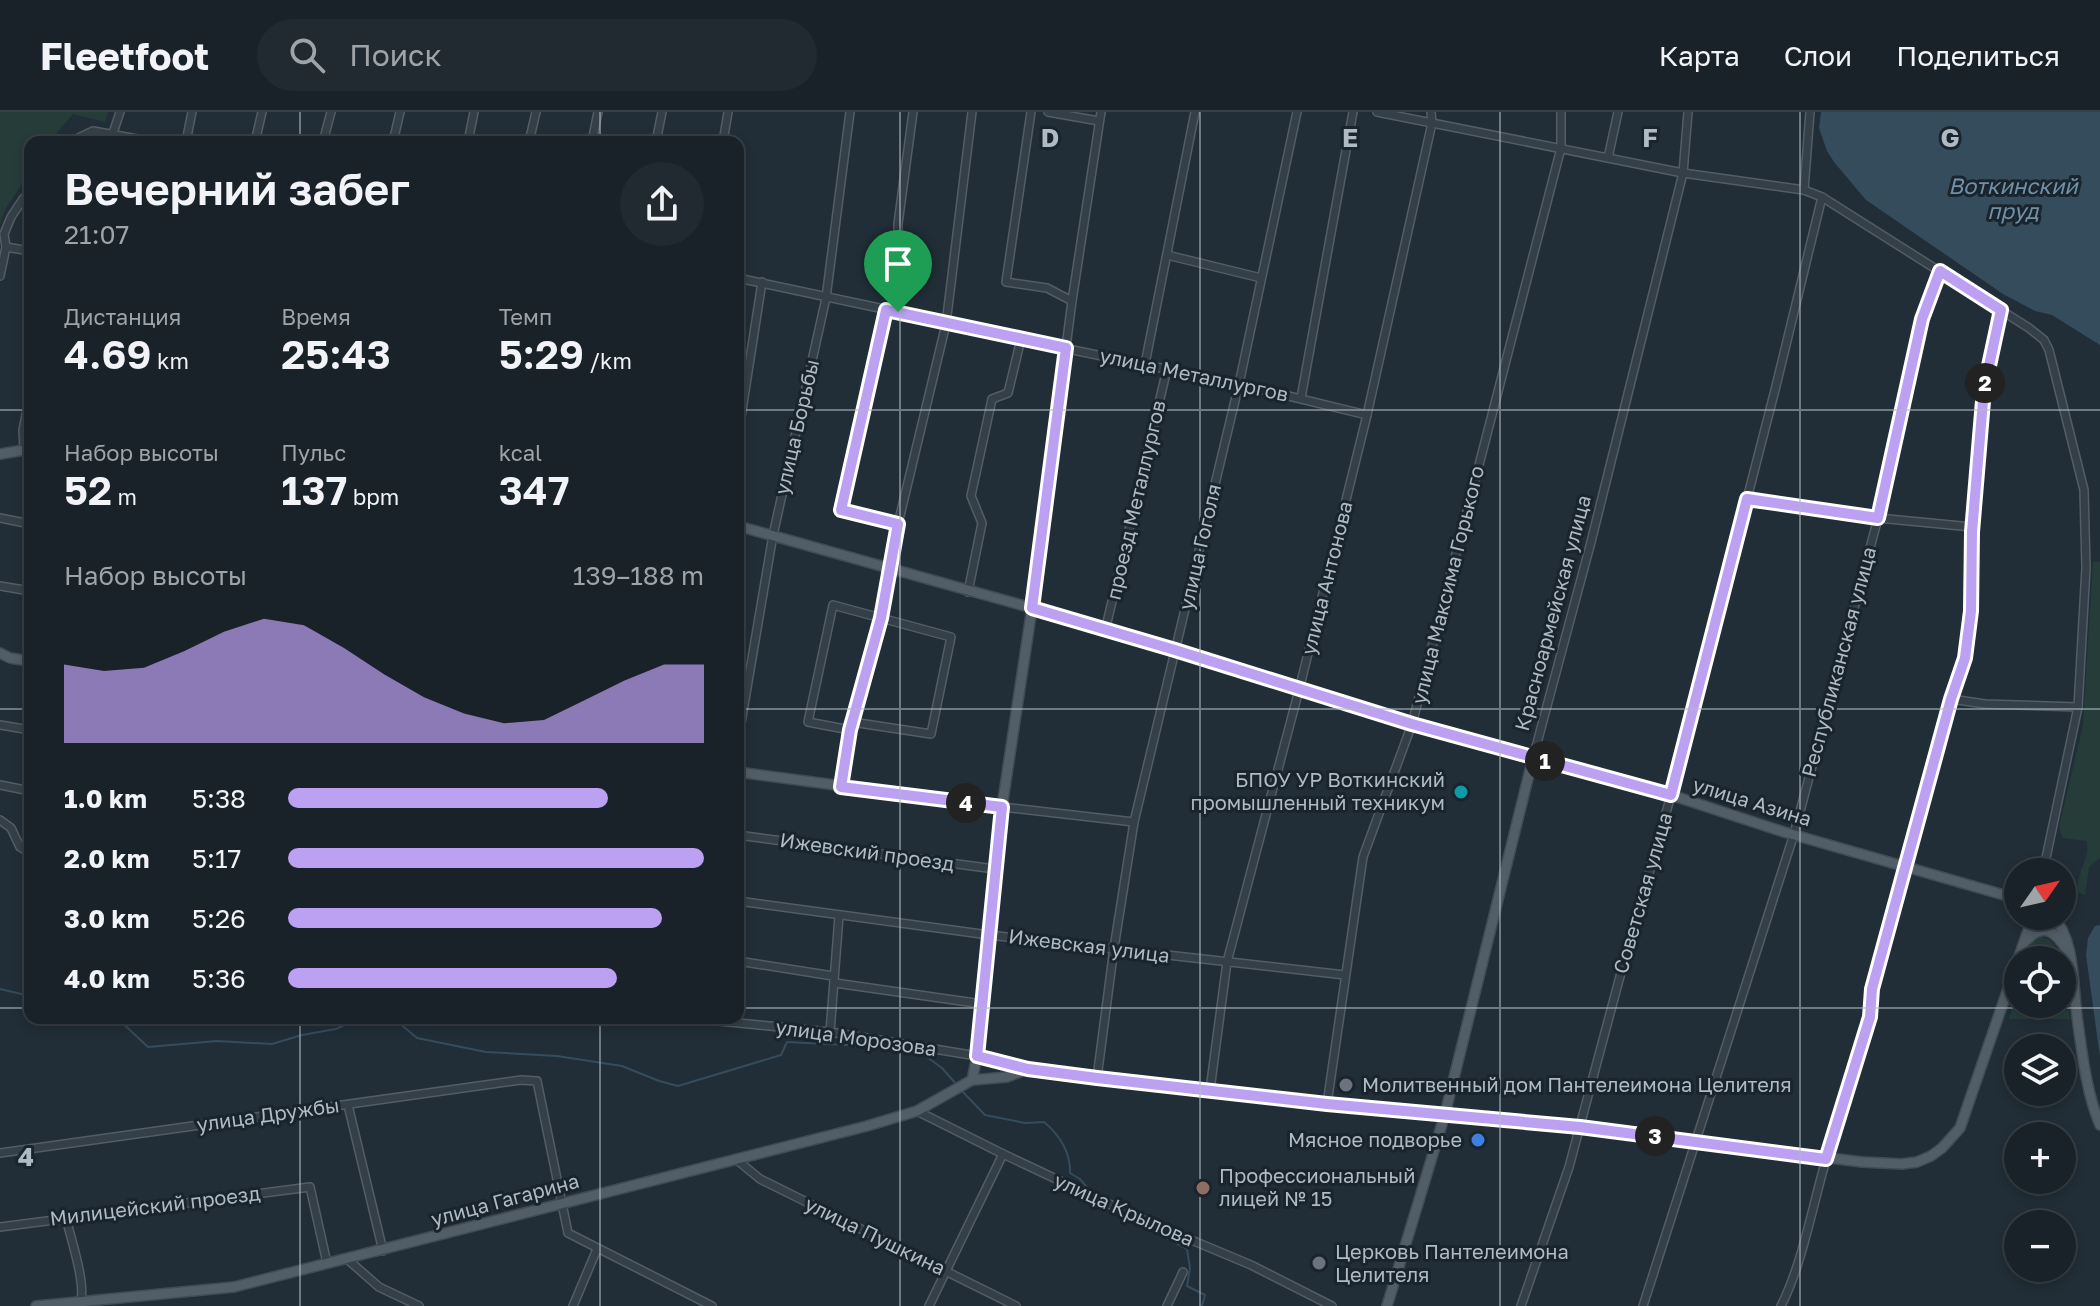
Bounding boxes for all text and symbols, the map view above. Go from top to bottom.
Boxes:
search box [257,19,817,91]
text: Fleetfoot [40,33,209,78]
icon: search [285,33,329,77]
text: Поиск [349,37,442,73]
text: Карта [1659,39,1740,72]
text: Слои [1784,39,1852,72]
text: Поделиться [1896,39,2060,72]
text: D [1041,122,1059,153]
text: E [1342,122,1358,153]
text: F [1642,122,1658,153]
text: G [1940,122,1960,153]
text: Вечерний забег [64,162,410,215]
button: share [620,162,704,246]
water label: Воткинский пруд [1948,172,2079,224]
text: 21:07 [64,219,129,250]
pin [864,230,932,312]
icon: arrive [876,242,920,286]
text: Дистанция [64,303,181,330]
text: Время [281,303,351,330]
text: Темп [499,303,552,330]
text: 4.69 [64,330,151,378]
text: 25:43 [281,330,391,378]
text: 5:29 [499,330,584,378]
street label: улица Металлургов [1098,342,1291,406]
text: km [151,347,189,374]
text: /km [584,347,632,374]
street label: улица Борьбы [769,357,823,497]
pin: 2 [1965,363,2005,403]
text: 2 [1978,369,1992,396]
street label: проезд Металлургов [1100,398,1170,602]
text: Набор высоты [64,439,219,466]
text: Пульс [281,439,346,466]
text: kcal [499,439,542,466]
street label: улица Максима Горького [1406,463,1488,706]
text: 52 [64,466,112,514]
text: 137 [281,466,347,514]
text: 347 [499,466,570,514]
street label: улица Гоголя [1173,481,1225,612]
text: m [112,483,137,510]
text: bpm [347,483,399,510]
street label: Красноармейская улица [1509,492,1595,733]
street label: улица Антонова [1295,498,1357,657]
street label: Республиканская улица [1796,544,1880,780]
text: Набор высоты [64,560,247,591]
text: 139–188 m [573,560,704,591]
pin: 1 [1525,741,1565,781]
text: 1 [1539,747,1551,774]
place label: БПОУ УР Воткинский промышленный техникум [1191,767,1445,814]
street label: улица Азина [1690,772,1815,831]
text: 1.0 km [64,783,147,814]
text: 5:38 [192,783,246,814]
pin: 4 [946,783,986,823]
marker: БПОУ УР Воткинский промышленный техникум [1452,783,1470,801]
text: 4 [959,789,973,816]
street label: Советская улица [1608,809,1677,976]
street label: Ижевский проезд [778,827,956,875]
text: 2.0 km [64,843,149,874]
text: 5:17 [192,843,241,874]
north arrow [2004,858,2076,930]
map controls [2004,858,2076,1282]
text: 3.0 km [64,903,149,934]
text: 5:26 [192,903,246,934]
street label: Ижевская улица [1007,923,1171,967]
button: locate [2004,946,2076,1018]
text: 4.0 km [64,963,150,994]
text: 5:36 [192,963,246,994]
street label: улица Морозова [774,1014,938,1060]
button: layers [2004,1034,2076,1106]
place label: Молитвенный дом Пантелеимона Целителя [1362,1072,1792,1096]
marker: Молитвенный дом Пантелеимона Целителя [1337,1076,1355,1094]
street label: улица Дружбы [195,1092,341,1136]
pin: 3 [1635,1116,1675,1156]
text: 3 [1648,1122,1662,1149]
button: + [2004,1122,2076,1194]
place label: Мясное подворье [1288,1127,1462,1151]
marker: Мясное подворье [1469,1131,1487,1149]
text: 4 [18,1141,34,1172]
place label: Профессиональный лицей № 15 [1219,1163,1415,1210]
street label: улица Крылова [1051,1167,1198,1251]
street label: улица Гагарина [428,1168,581,1230]
marker: Профессиональный лицей № 15 [1194,1179,1212,1197]
street label: Милицейский проезд [48,1180,261,1230]
street label: улица Пушкина [801,1191,950,1279]
button: − [2004,1210,2076,1282]
place label: Церковь Пантелеимона Целителя [1335,1239,1569,1286]
marker: Церковь Пантелеимона Целителя [1310,1254,1328,1272]

